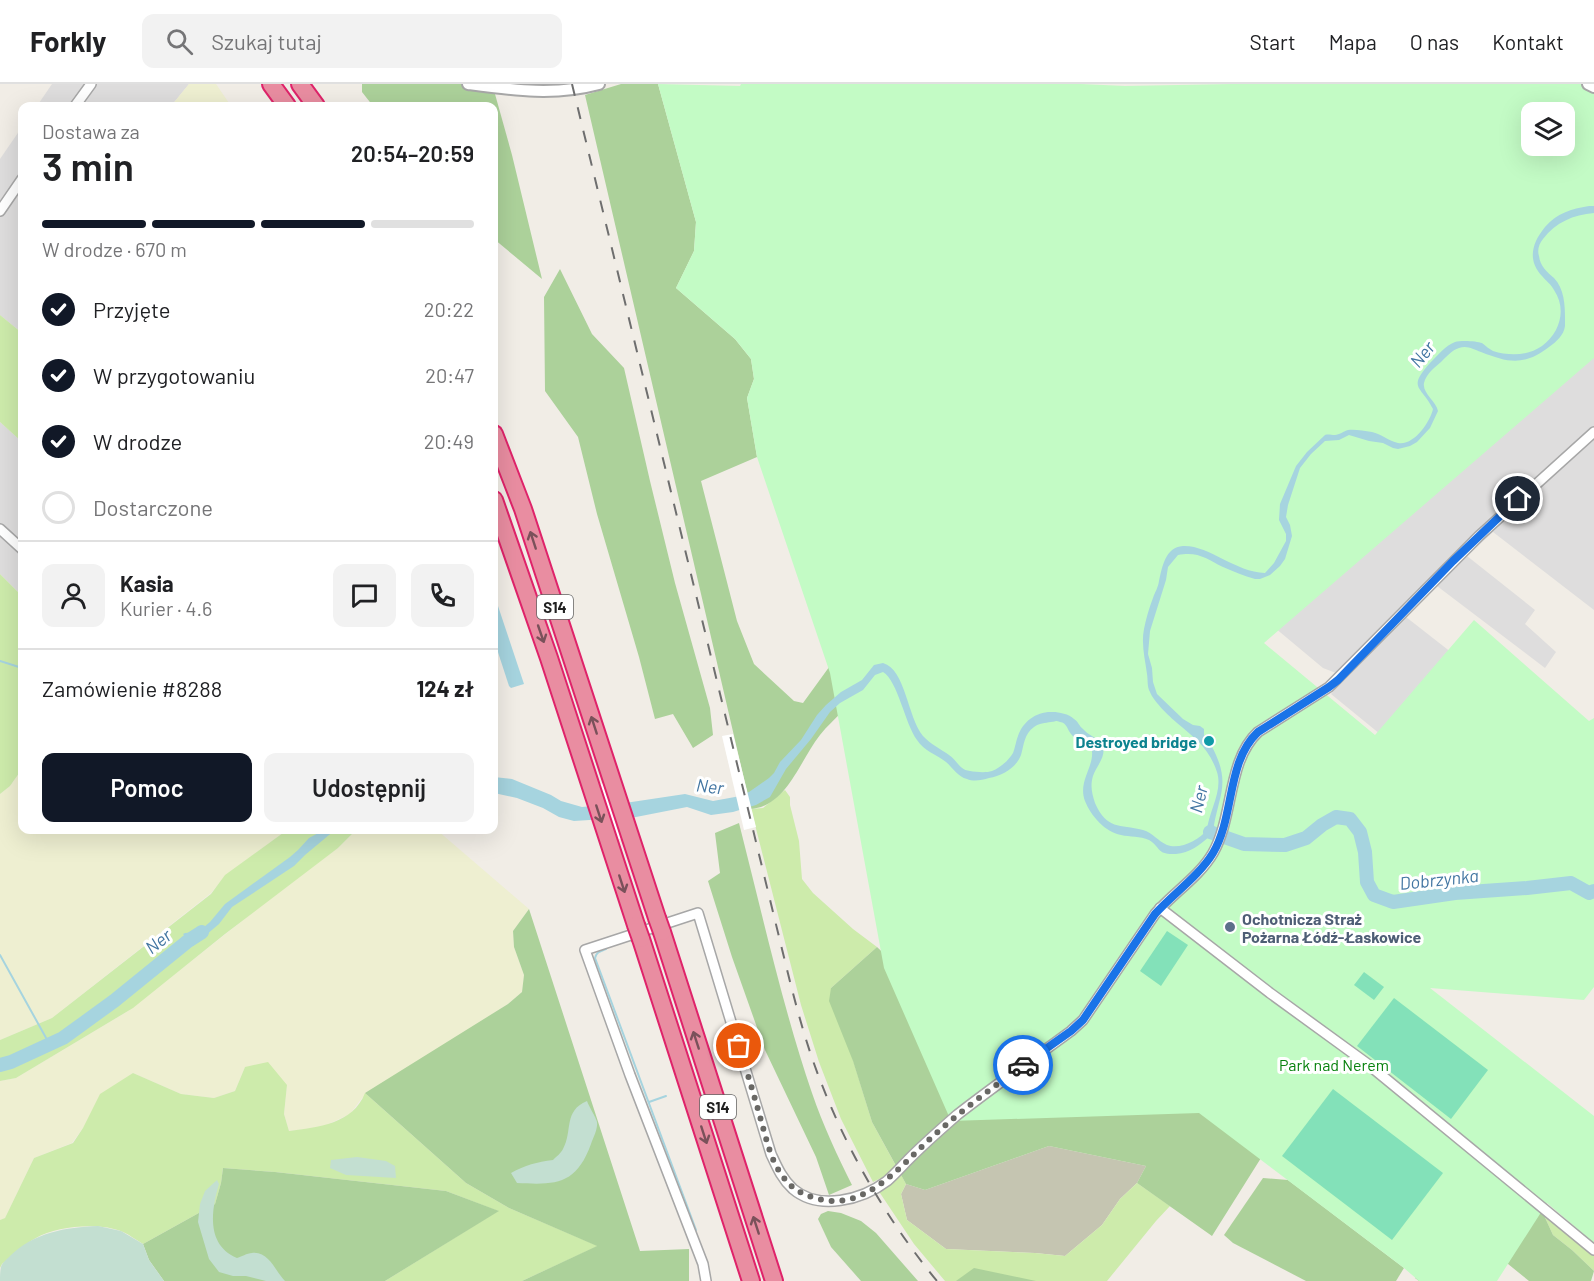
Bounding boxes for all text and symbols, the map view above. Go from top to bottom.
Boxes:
search box [142,14,562,68]
text: Forkly [30,24,106,58]
icon: search [163,25,196,58]
text: Szukaj tutaj [211,28,322,54]
text: Start [1249,29,1296,54]
text: Mapa [1329,29,1377,54]
text: O nas [1410,29,1459,54]
text: Kontakt [1492,29,1564,54]
map controls [1521,102,1575,156]
button: layers [1521,102,1575,156]
text: Dostawa za [42,119,140,143]
text: 20:54–20:59 [351,140,474,166]
text: 3 min [42,142,134,189]
text: W drodze · 670 m [42,237,187,261]
icon: check [42,293,75,326]
text: Przyjęte [93,296,170,322]
text: 20:22 [424,297,474,321]
water label: Ner [1405,336,1440,372]
icon: check [42,359,75,392]
text: W przygotowaniu [93,362,255,388]
text: 20:47 [425,363,474,387]
icon: check [42,425,75,458]
text: W drodze [93,428,182,454]
text: 20:49 [424,429,474,453]
pin [1492,473,1543,524]
icon: home [1501,482,1534,515]
text: Dostarczone [93,494,213,520]
one-way arrow [526,531,537,550]
button: person [42,564,105,627]
button: chat [333,564,396,627]
button: phone [411,564,474,627]
text: Kasia [120,570,174,596]
road number: S14 [537,595,573,619]
text: Kurier · 4.6 [120,596,212,620]
one-way arrow [536,624,547,643]
text: Zamówienie #8288 [42,675,222,701]
text: 124 zł [416,675,474,701]
one-way arrow [588,716,599,735]
place label: Destroyed bridge [1076,732,1197,751]
marker: Destroyed bridge [1202,734,1216,748]
button: Pomoc [42,753,252,822]
button: Udostępnij [264,753,474,822]
water label: Ner [695,773,726,799]
water label: Ner [1184,783,1212,815]
one-way arrow [595,804,606,823]
water label: Dobrzynka [1398,864,1480,894]
one-way arrow [618,874,629,892]
place label: Ochotnicza Straż Pożarna Łódź-Łaskowice [1242,909,1422,946]
marker: Ochotnicza Straż Pożarna Łódź-Łaskowice [1223,920,1237,934]
water label: Ner [140,923,176,958]
pin [713,1020,764,1071]
icon: bag [722,1029,755,1062]
one-way arrow [690,1031,701,1050]
courier [993,1035,1053,1095]
icon: car [1007,1049,1040,1082]
park label: Park nad Nerem [1279,1055,1389,1074]
road number: S14 [700,1095,736,1119]
one-way arrow [699,1125,710,1144]
one-way arrow [750,1216,761,1235]

